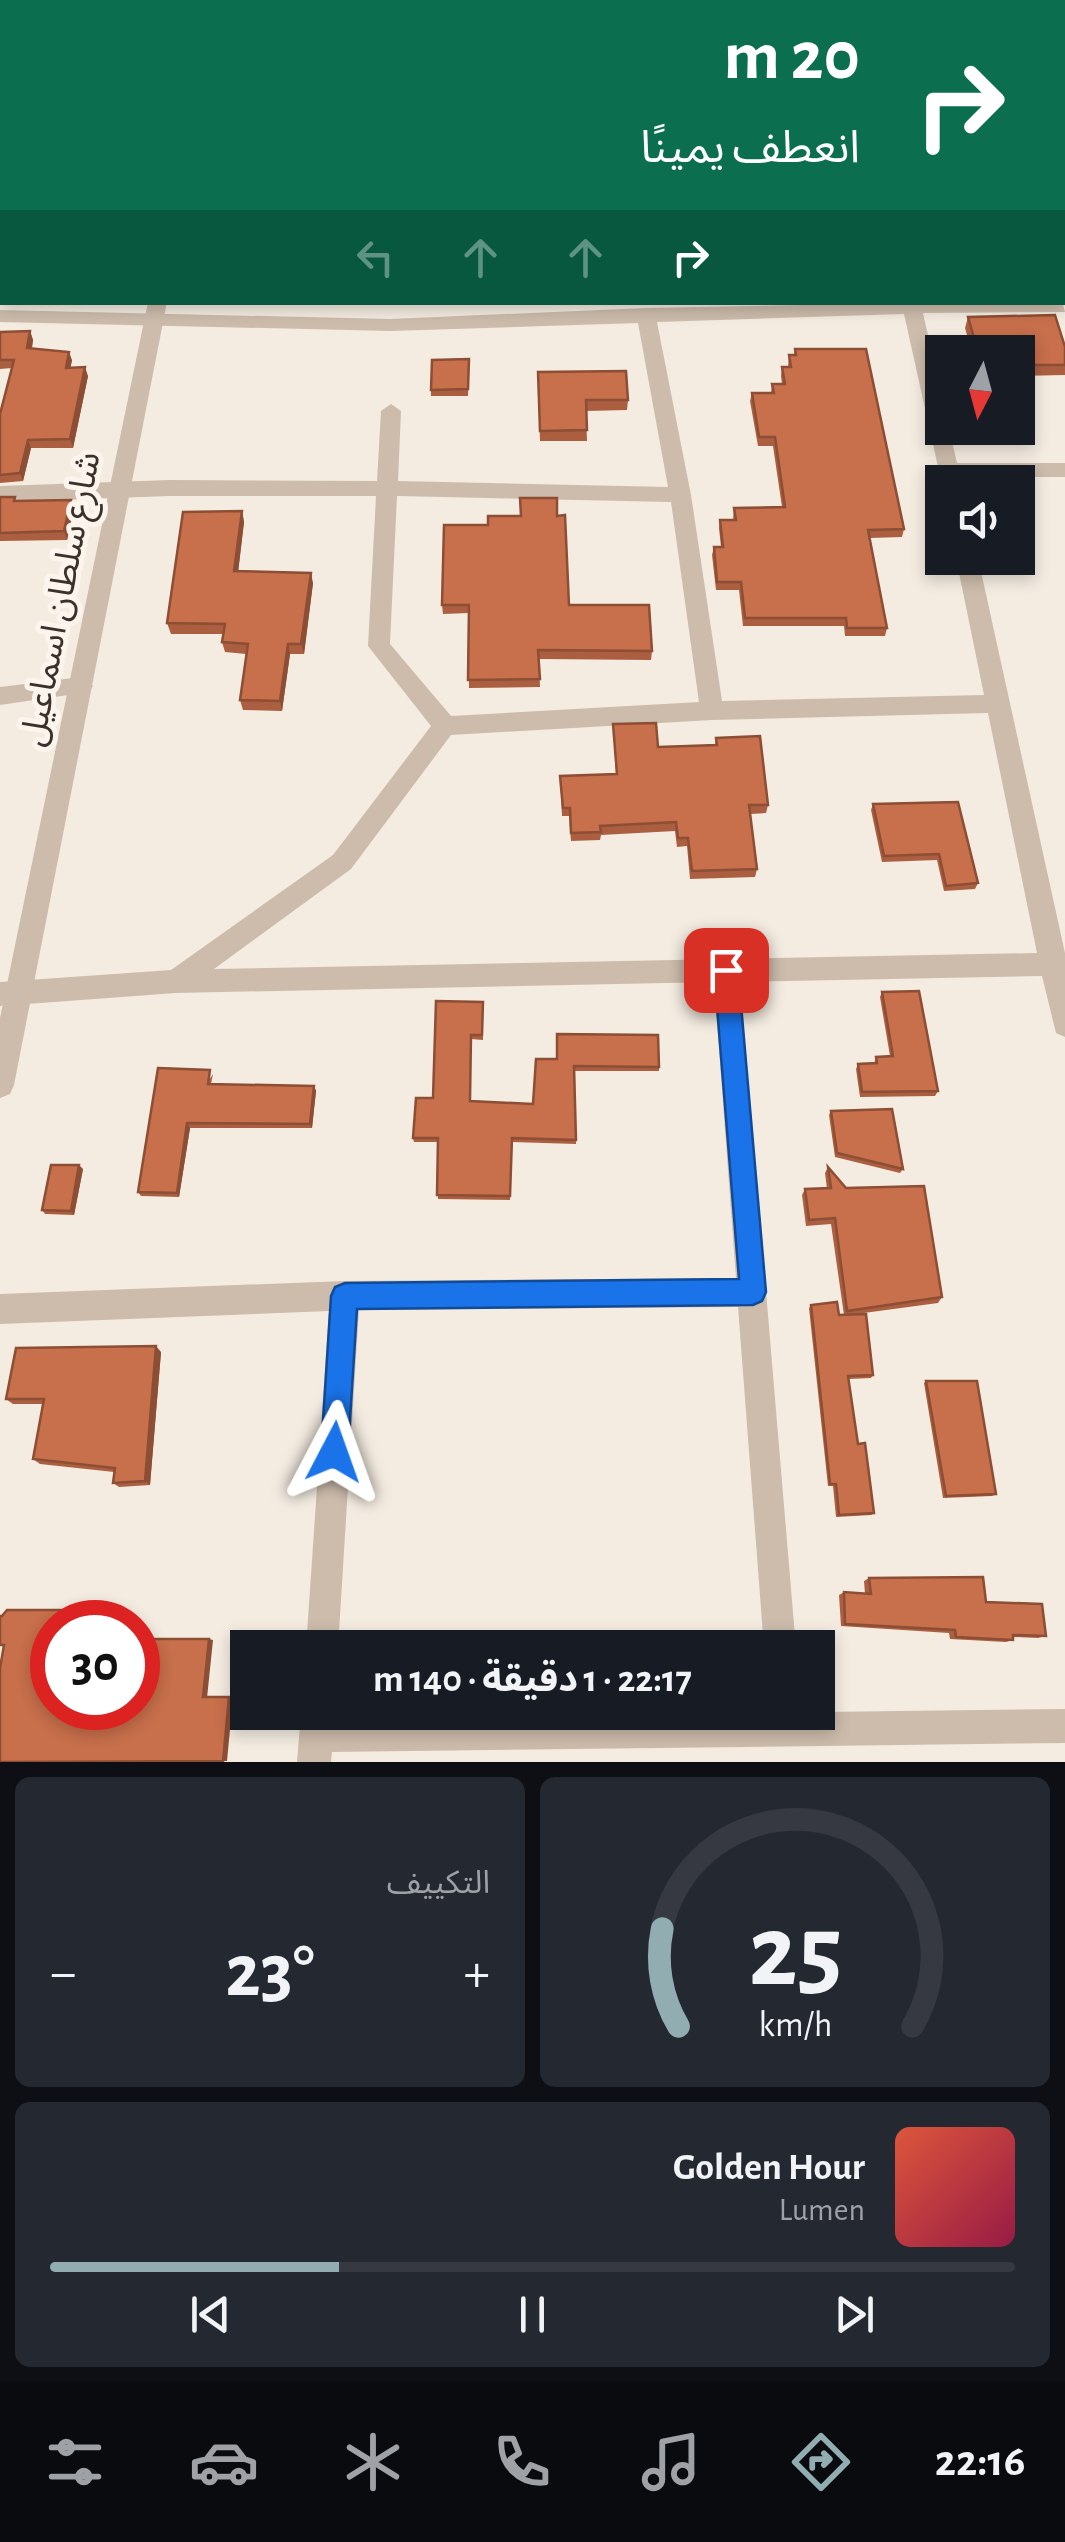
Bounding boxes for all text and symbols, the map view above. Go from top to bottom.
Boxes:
text: 20 m [723,22,860,92]
icon: right [895,40,1025,170]
text: انعطف يمينًا [640,126,860,171]
icon: left [348,230,403,285]
icon: ahead [453,230,508,285]
icon: ahead [558,230,613,285]
icon: right [663,230,718,285]
north arrow [925,335,1035,445]
map controls [925,335,1035,575]
street label: شارع سلطان اسماعيل [15,449,114,750]
button: sound [925,465,1035,575]
pin [684,928,769,1013]
icon: arrive [699,943,754,998]
position arrow [282,1400,386,1504]
speed limit sign: 30 [30,1600,160,1730]
text: 22:17 · 1 دقيقة · 140 m [373,1661,692,1699]
text: التكييف [387,1867,490,1899]
text: 25 [748,1901,842,2005]
text: 23° [225,1935,315,2010]
text: − [50,1946,76,2001]
text: + [464,1946,490,2001]
text: km/h [758,2007,832,2043]
text: Golden Hour [673,2149,865,2187]
text: Lumen [779,2194,865,2226]
icon: previous [183,2287,238,2342]
icon: pause [505,2287,560,2342]
icon: next [827,2287,882,2342]
icon: filters [40,2427,110,2497]
icon: car [189,2427,259,2497]
icon: climate [338,2427,408,2497]
icon: phone [487,2427,557,2497]
icon: music [636,2427,706,2497]
icon: directions [786,2427,856,2497]
text: 22:16 [935,2439,1025,2484]

